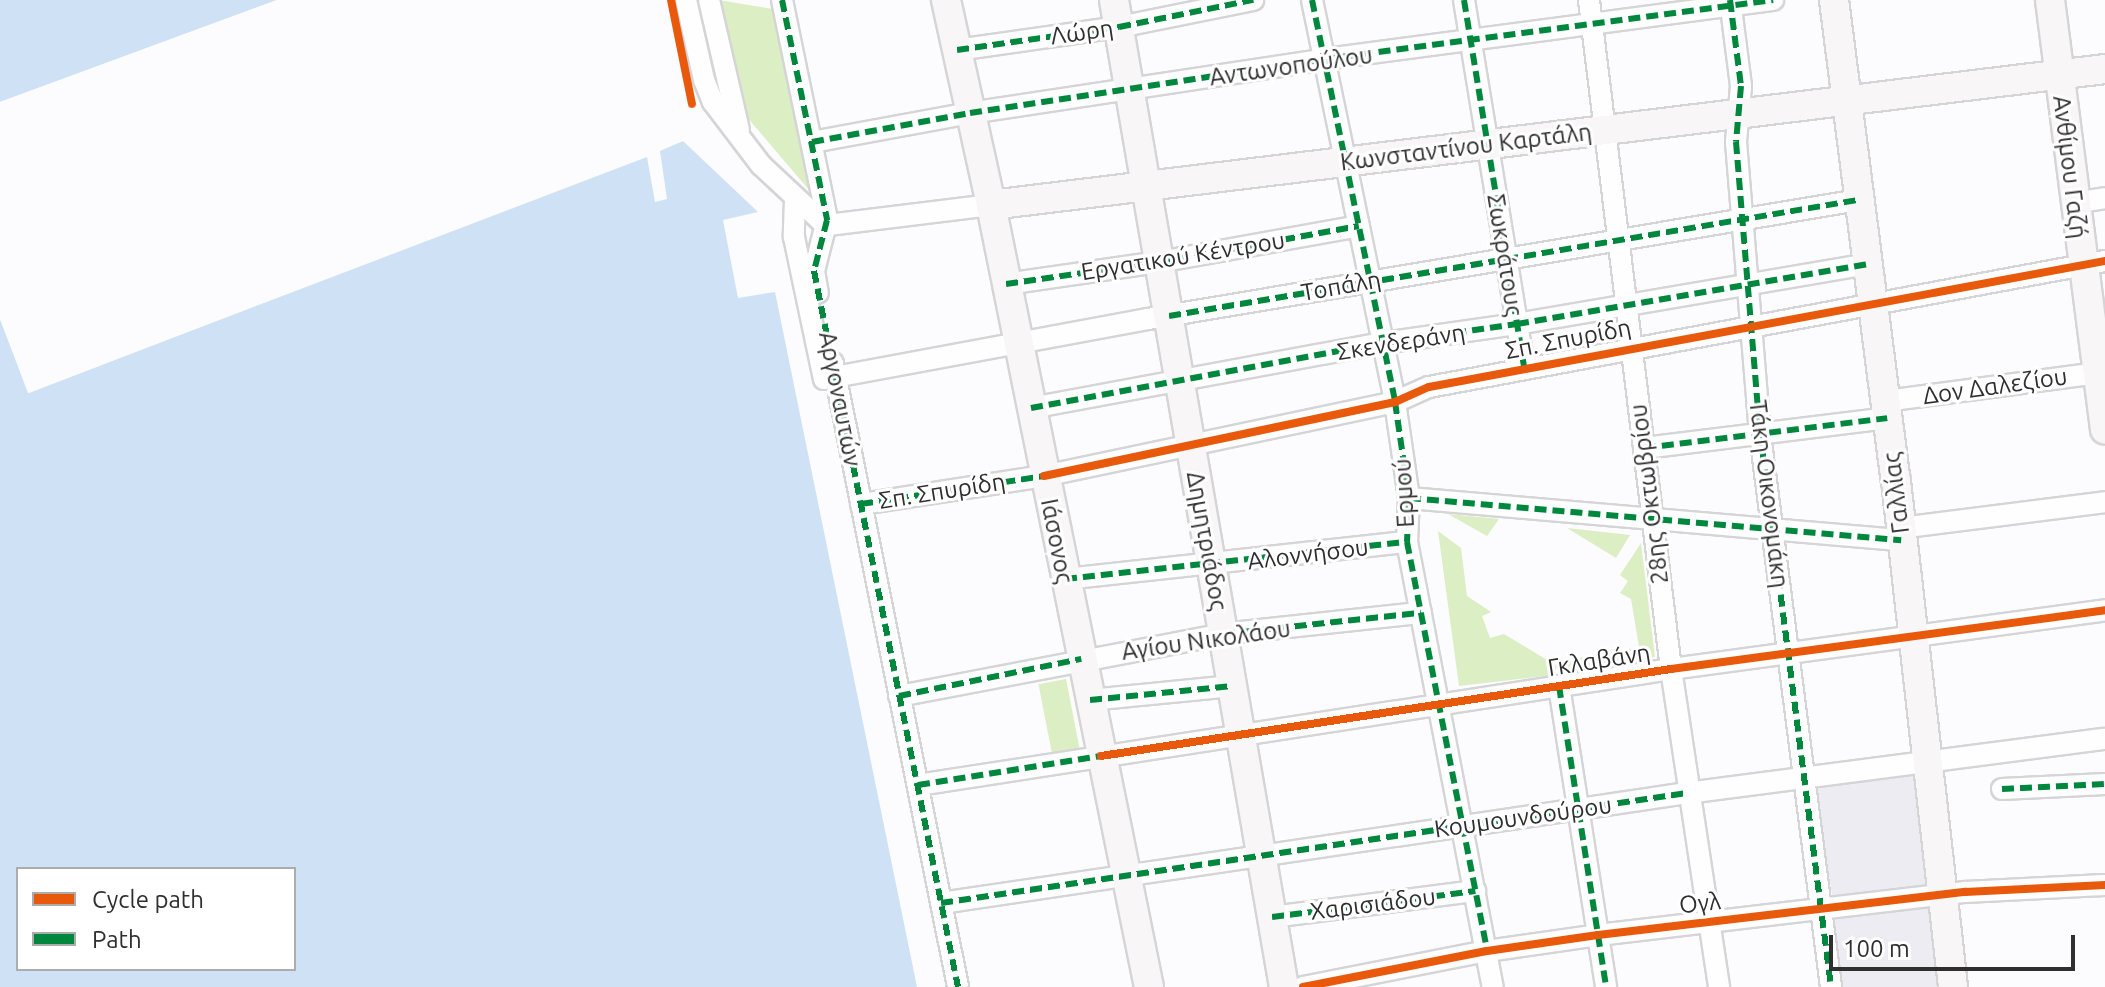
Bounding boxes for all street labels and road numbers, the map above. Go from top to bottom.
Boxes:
street label: Λώρη [1049,13,1115,51]
street label: Αντωνοπούλου [1208,40,1374,92]
street label: Ανθίμου Γαζή [2047,94,2093,240]
street label: Κωνσταντίνου Καρτάλη [1339,117,1593,177]
street label: Σωκράτους [1481,192,1529,318]
street label: Εργατικού Κέντρου [1079,226,1287,286]
street label: Τοπάλη [1299,265,1383,307]
street label: Σπ. Σπυρίδη [1503,313,1633,365]
street label: Σκενδεράνη [1335,318,1467,366]
street label: Αργοναυτών [813,329,867,469]
street label: Δον Δαλεζίου [1921,362,2069,410]
street label: Τάκη Οικονομάκη [1743,399,1795,589]
street label: 28ης Οκτωβρίου [1624,402,1674,586]
street label: Γαλλίας [1877,451,1915,535]
street label: Ερμού [1388,458,1420,528]
street label: Σπ. Σπυρίδη [877,467,1007,515]
street label: Δημητριάδος [1181,469,1233,613]
street label: Ιάσονος [1035,496,1079,586]
street label: Αλοννήσου [1246,532,1370,576]
street label: Αγίου Νικολάου [1120,614,1292,666]
street label: Γκλαβάνη [1546,638,1652,682]
street label: Κουμουνδούρου [1432,790,1614,844]
street label: Χαρισιάδου [1309,882,1437,926]
street label: Ογλ [1678,886,1722,920]

